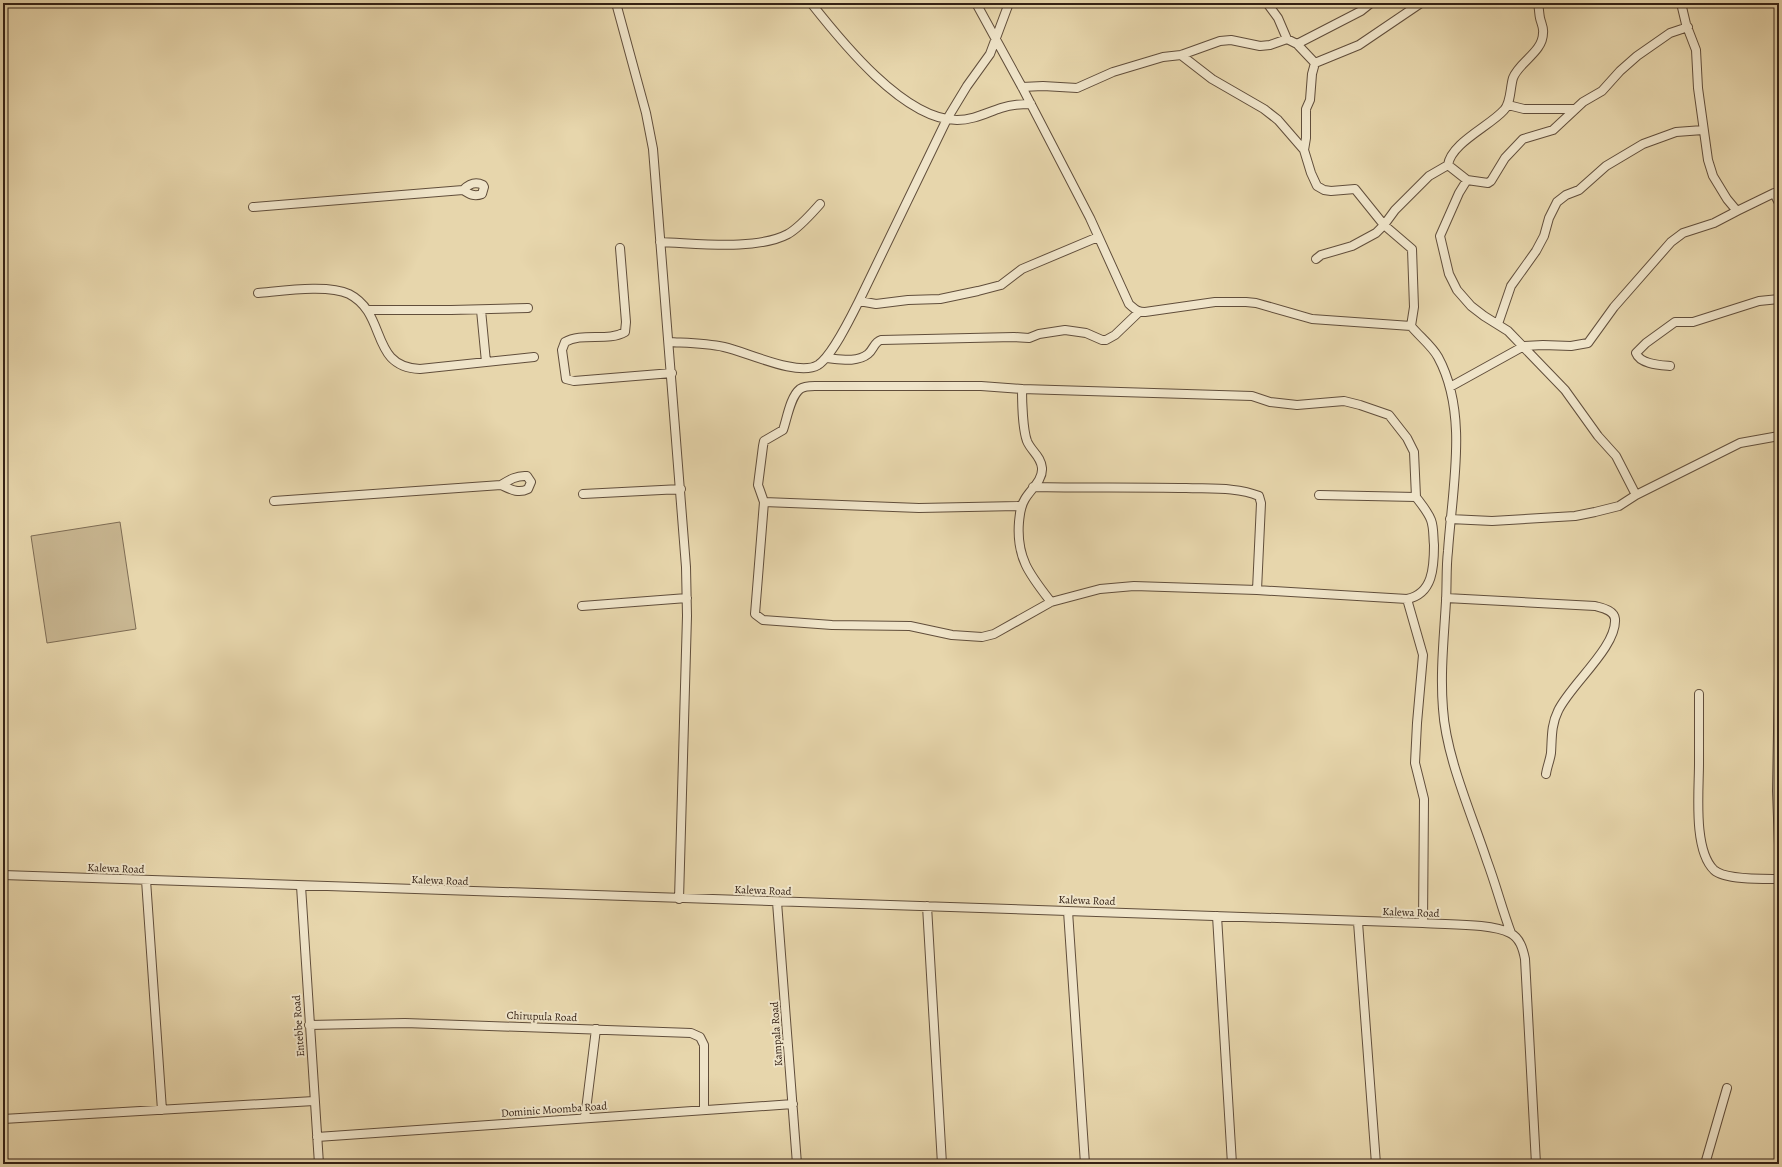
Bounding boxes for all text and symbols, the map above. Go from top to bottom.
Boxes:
street label: Kalewa Road [87,860,145,877]
street label: Kalewa Road [411,872,469,889]
street label: Kalewa Road [734,882,792,899]
street label: Kalewa Road [1058,892,1116,909]
street label: Kalewa Road [1382,904,1440,921]
street label: Entebbe Road [289,994,308,1057]
street label: Kampala Road [767,1001,786,1067]
street label: Chirupula Road [506,1008,578,1025]
street label: Dominic Moomba Road [500,1098,608,1121]

